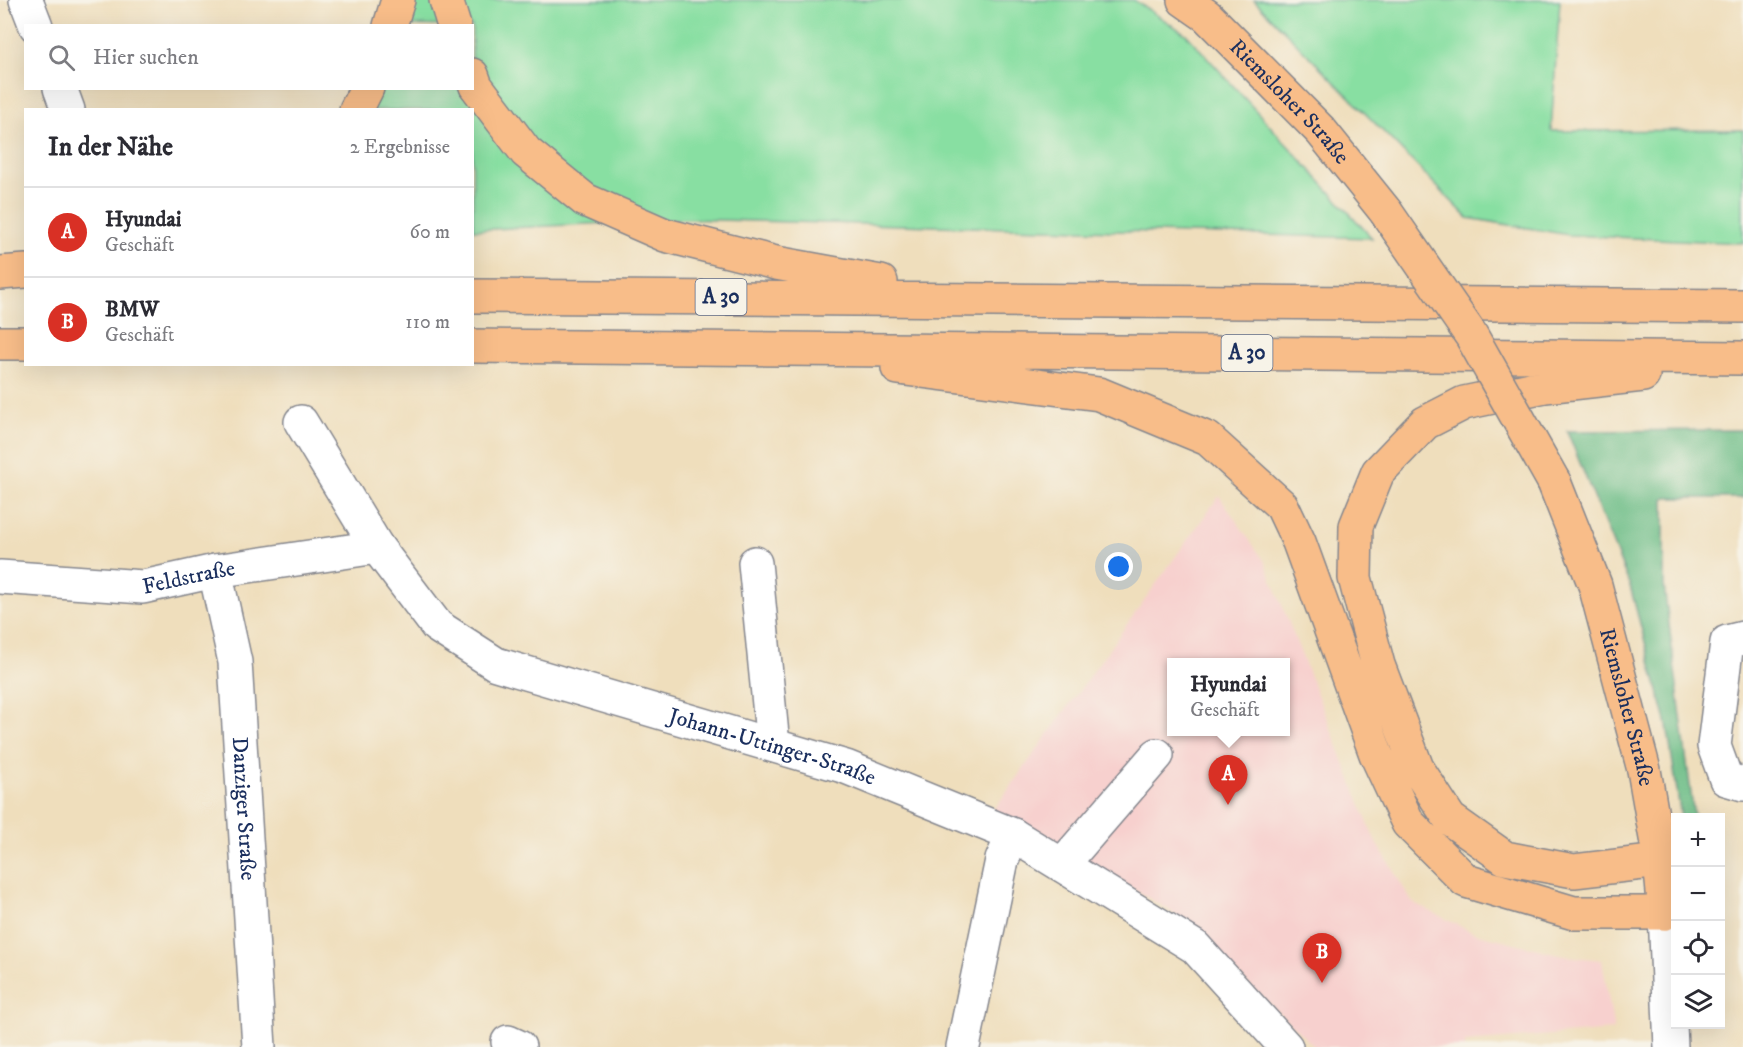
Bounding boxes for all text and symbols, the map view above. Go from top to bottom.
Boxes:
search box [24,24,474,90]
street label: Riemsloher Straße [1224,33,1356,169]
icon: search [45,41,78,74]
text: Hier suchen [93,44,199,71]
text: In der Nähe [48,131,173,164]
text: 2 Ergebnisse [350,135,450,160]
text: Hyundai [105,206,181,233]
text: A [61,220,74,245]
text: 60 m [410,220,450,245]
text: Geschäft [105,233,174,258]
road number: A 30 [696,279,746,315]
text: BMW [105,296,159,323]
text: B [61,310,74,335]
text: 110 m [405,310,450,335]
text: Geschäft [105,323,174,348]
road number: A 30 [1222,335,1272,371]
your location [1104,552,1133,581]
street label: Feldstraße [140,555,237,600]
street label: Riemsloher Straße [1593,625,1660,788]
popup [1167,658,1290,736]
text: Hyundai [1190,671,1267,698]
text: Geschäft [1190,698,1260,723]
street label: Johann-Uttinger-Straße [664,702,880,791]
street label: Danziger Straße [226,736,262,881]
pin: A [1208,756,1248,805]
map controls [1671,813,1725,1029]
button: + [1671,813,1725,867]
button: − [1671,867,1725,921]
button: locate [1671,921,1725,975]
pin: B [1302,934,1342,983]
button: layers [1671,975,1725,1029]

